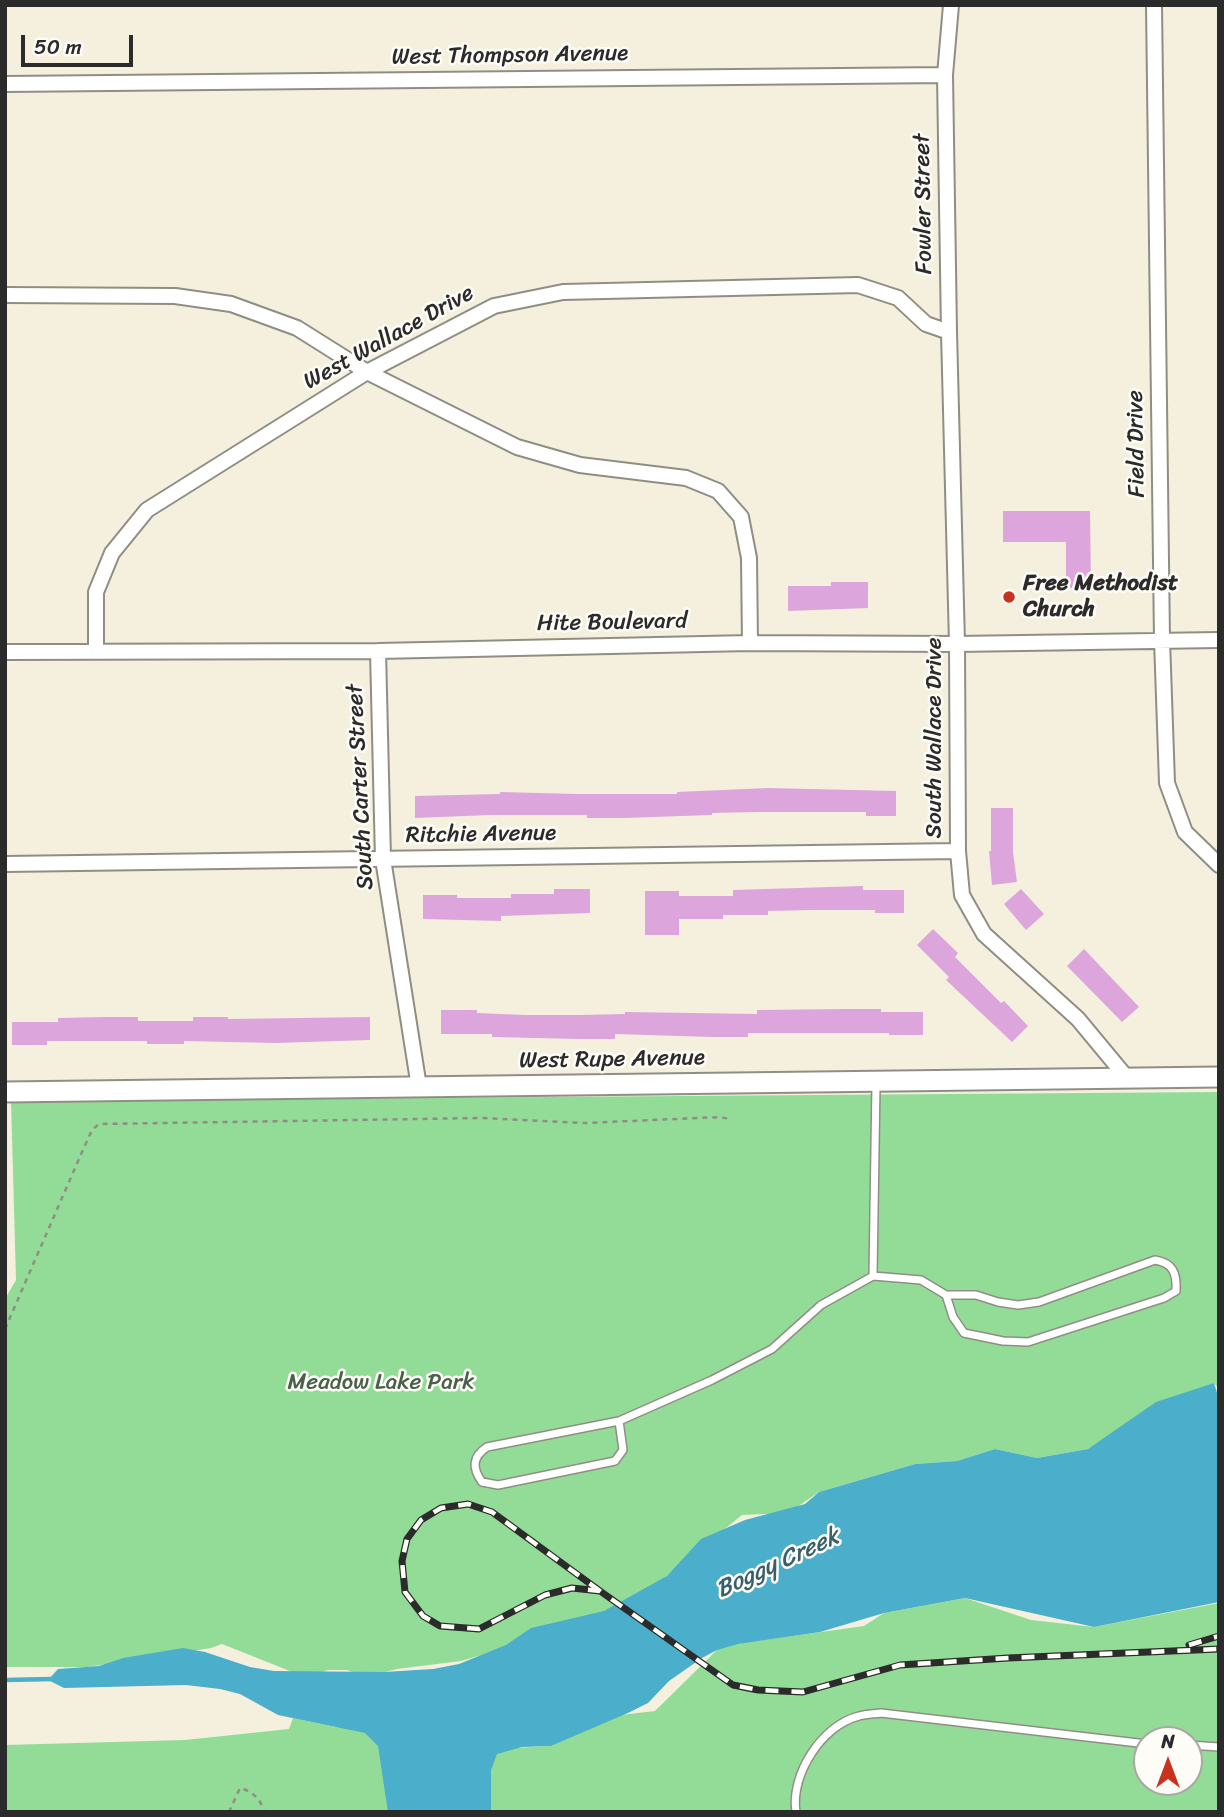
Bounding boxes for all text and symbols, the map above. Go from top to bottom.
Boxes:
scale bar [24,21,136,65]
text: 50 m [34,28,82,66]
street label: West Thompson Avenue [391,40,629,72]
street label: Fowler Street [909,133,939,275]
street label: West Wallace Drive [299,280,479,396]
street label: Field Drive [1122,390,1152,498]
place label: Free Methodist Church [1023,570,1178,624]
marker: Free Methodist Church [1001,589,1017,605]
street label: Hite Boulevard [537,608,687,638]
street label: South Wallace Drive [921,637,949,839]
street label: South Carter Street [342,683,380,891]
street label: Ritchie Avenue [405,820,557,850]
street label: West Rupe Avenue [519,1045,705,1075]
park label: Meadow Lake Park [288,1369,474,1397]
water label: Boggy Creek [712,1523,844,1605]
text: N [1161,1725,1175,1758]
north arrow [1133,1726,1203,1796]

